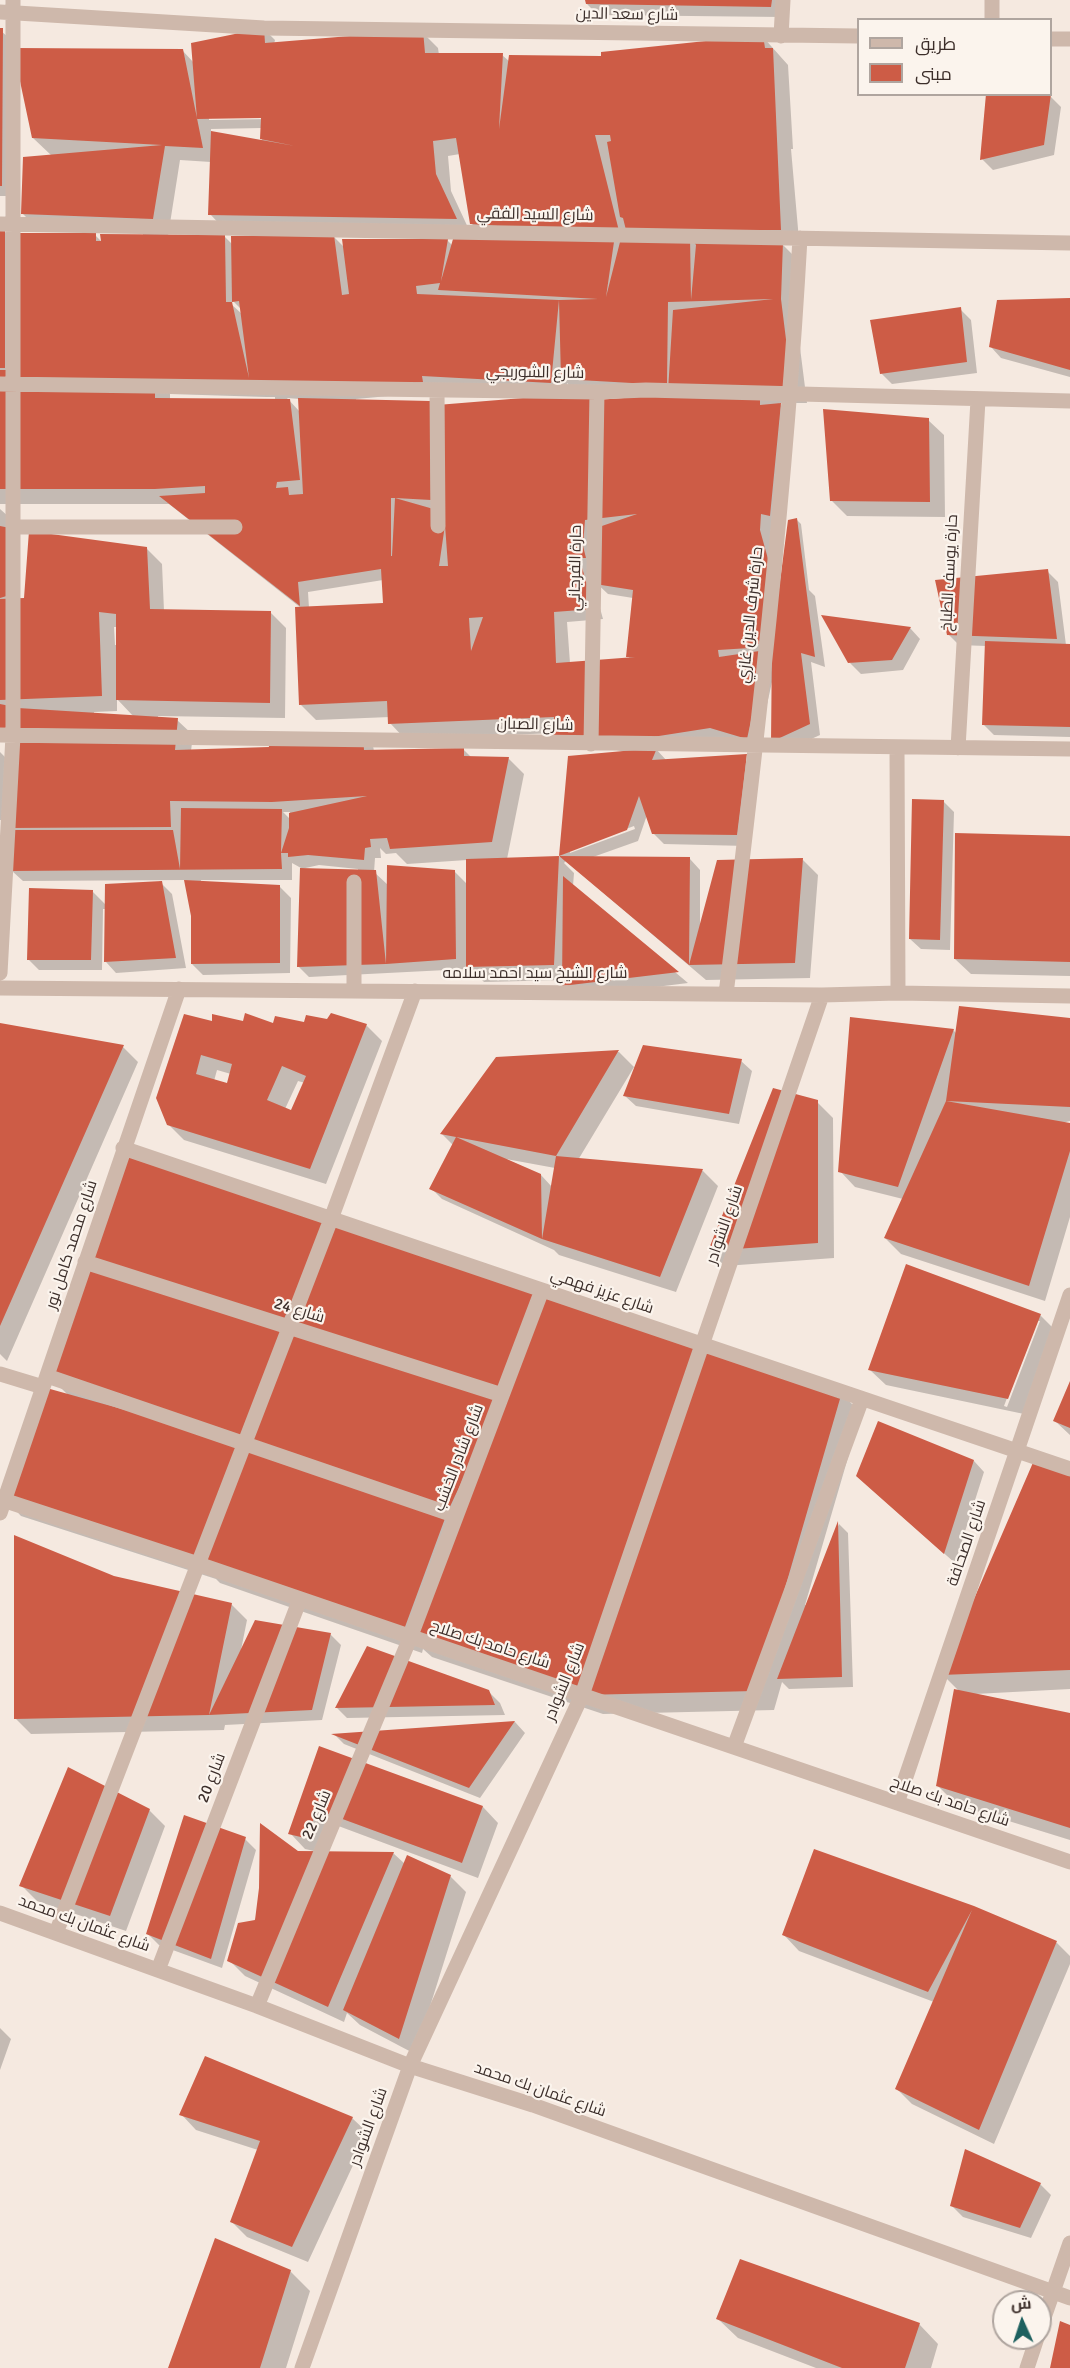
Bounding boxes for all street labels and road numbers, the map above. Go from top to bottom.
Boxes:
street label: شارع سعد الدين [575,5,679,25]
street label: شارع السيد الفقي [476,204,594,226]
street label: شارع الشوربجي [486,363,584,383]
street label: حارة يوسف الطباخ [937,514,963,632]
street label: حارة الفرجاني [566,525,586,611]
street label: حارة شرف الدين غازي [734,546,768,684]
street label: شارع الصبان [496,715,574,735]
street label: شارع الشيخ سيد احمد سلامه [443,964,627,984]
street label: شارع محمد كامل نور [42,1178,102,1312]
street label: شارع الشوادر [702,1183,748,1267]
street label: شارع عزيز فهمي [548,1265,656,1319]
street label: شارع 24 [271,1294,327,1328]
street label: شارع شادر الخشب [430,1402,488,1514]
street label: شارع الصحافة [943,1497,991,1589]
street label: شارع حامد بك صلاح [428,1617,552,1673]
street label: شارع الشوادر [541,1640,589,1724]
street label: شارع 20 [194,1750,230,1806]
street label: شارع حامد بك صلاح [888,1773,1012,1831]
street label: شارع 22 [298,1787,336,1843]
street label: شارع عثمان بك محمد [16,1891,152,1957]
street label: شارع عثمان بك محمد [471,2058,609,2122]
street label: شارع الشوادر [346,2085,392,2169]

